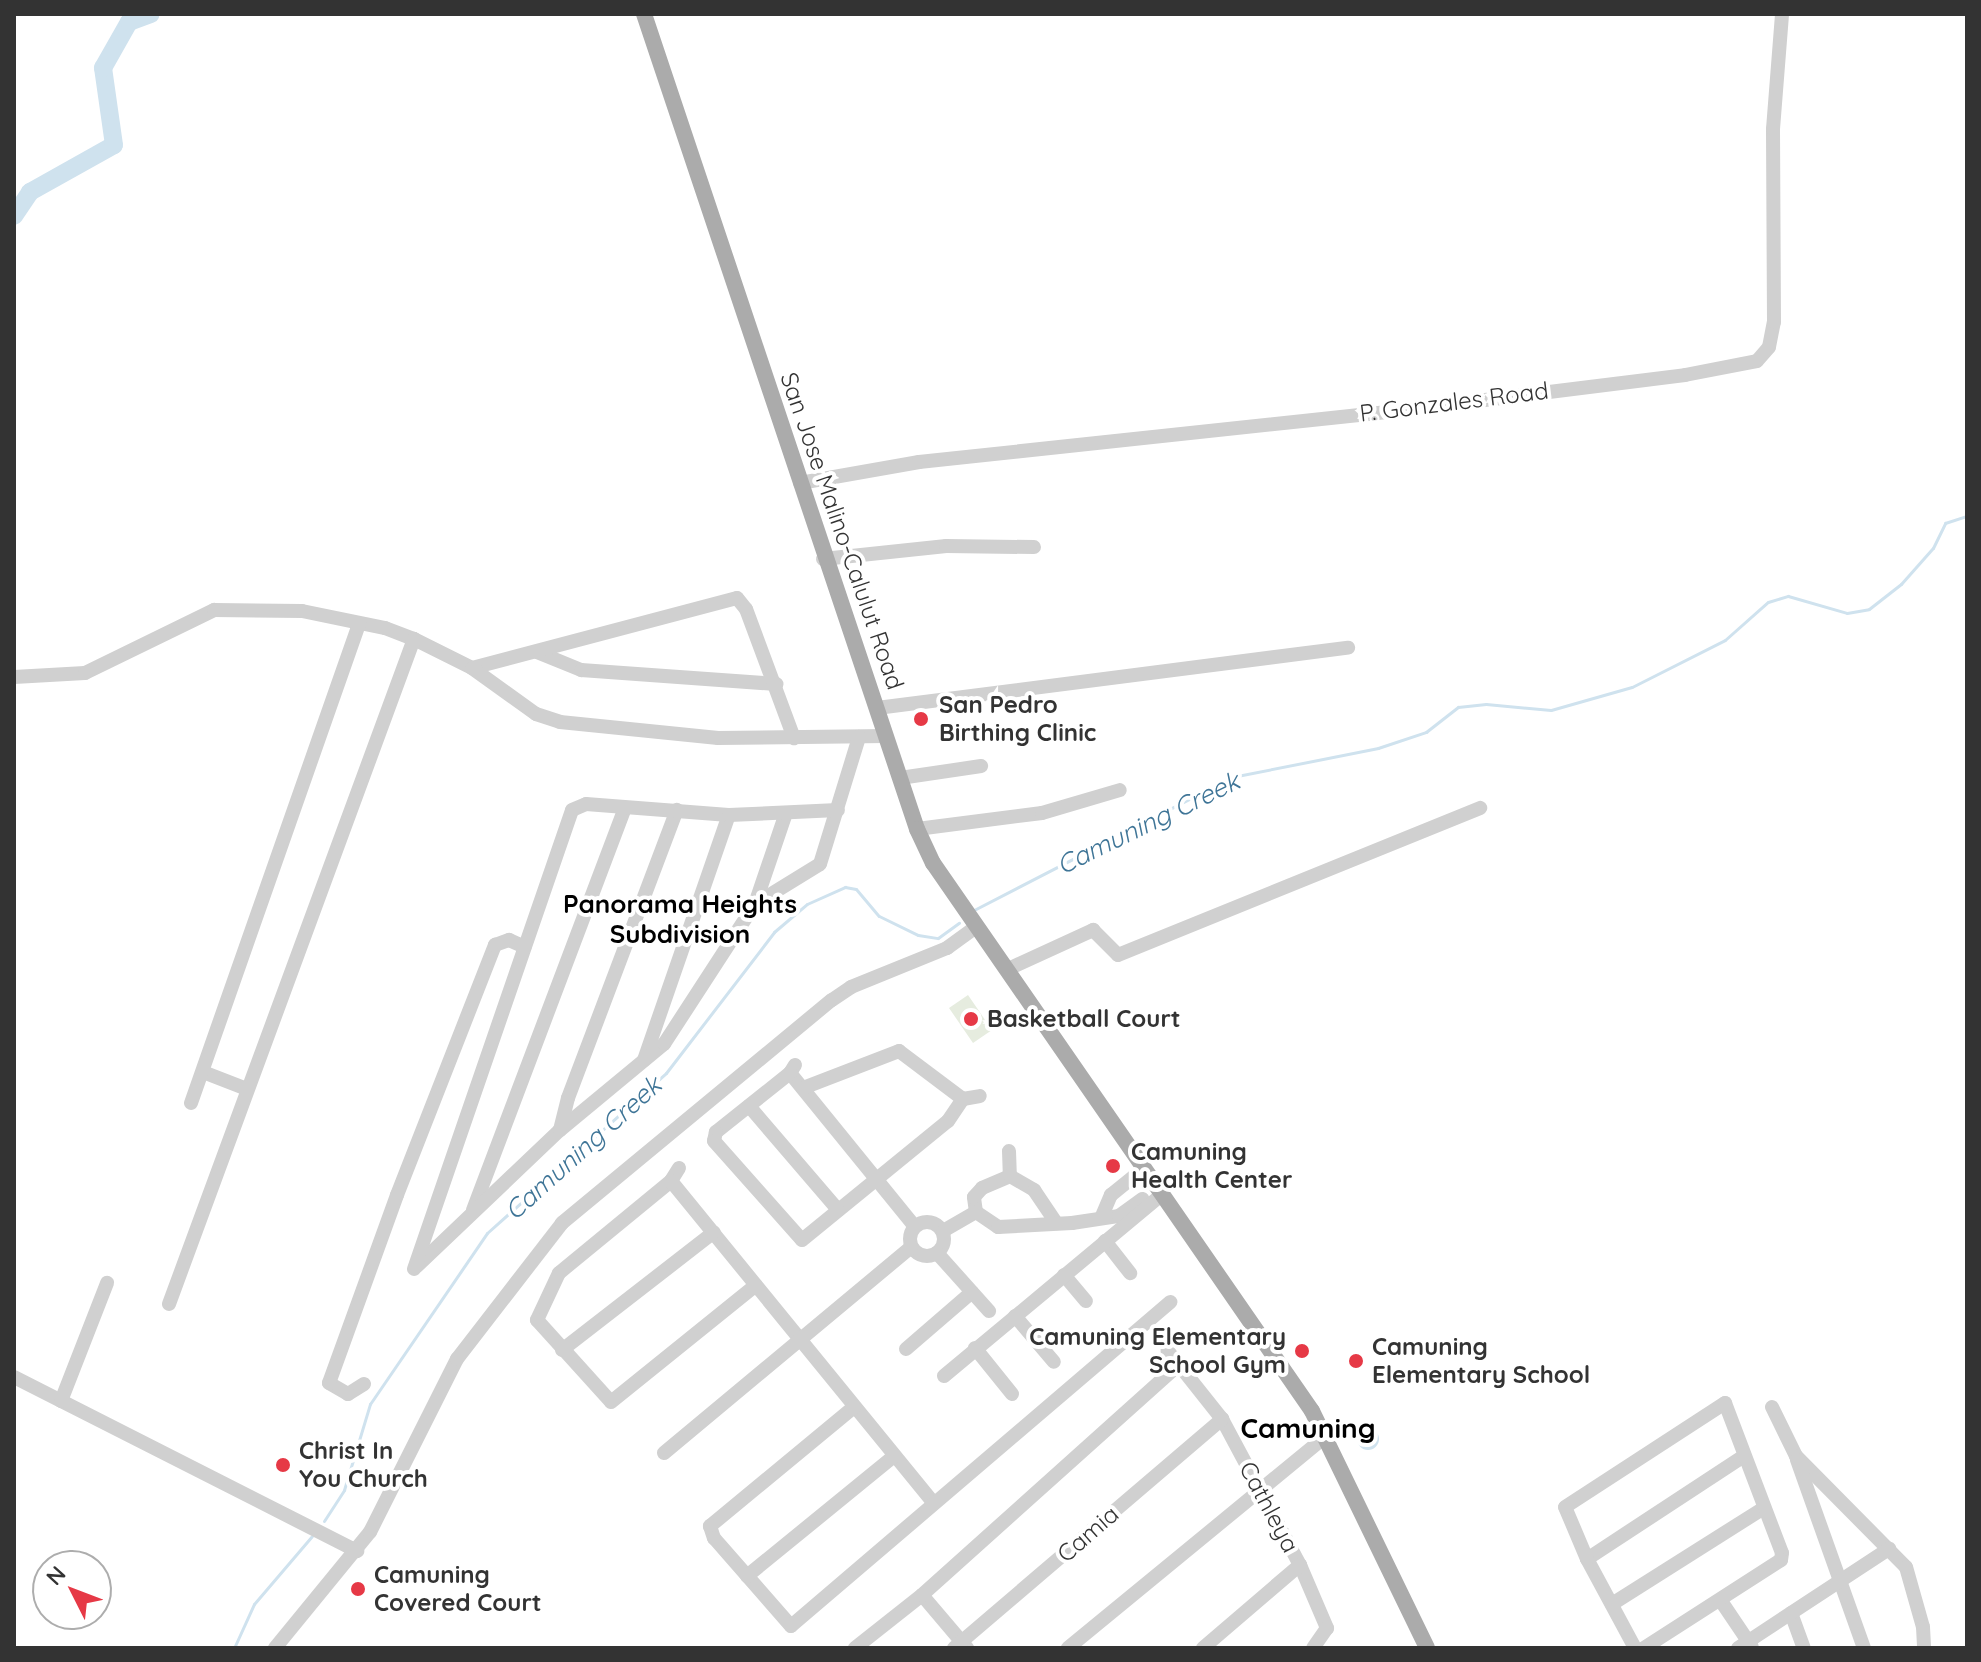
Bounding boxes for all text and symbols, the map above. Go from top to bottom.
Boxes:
street label: San Jose Malino-Calulut Road [774,369,910,693]
street label: P. Gonzales Road [1358,376,1550,428]
place label: San Pedro Birthing Clinic [939,691,1096,747]
marker: San Pedro Birthing Clinic [910,708,932,730]
water label: Camuning Creek [1051,765,1245,881]
district label: Panorama Heights Subdivision [563,888,797,950]
place label: Basketball Court [987,1005,1181,1033]
marker: Basketball Court [962,1010,980,1028]
water label: Camuning Creek [498,1070,668,1226]
place label: Camuning Health Center [1131,1138,1292,1194]
marker: Camuning Health Center [1102,1155,1124,1177]
place label: Camuning Elementary School Gym [1029,1323,1286,1379]
place label: Camuning Elementary School [1372,1333,1590,1389]
marker: Camuning Elementary School Gym [1293,1342,1311,1360]
marker: Camuning Elementary School [1347,1352,1365,1370]
district label: Camuning [1240,1411,1376,1445]
place label: Christ In You Church [299,1437,428,1493]
marker: Christ In You Church [274,1456,292,1474]
street label: Cathleya [1233,1457,1305,1557]
street label: Camia [1051,1500,1125,1568]
north arrow [32,1550,112,1630]
text: N [40,1560,71,1591]
place label: Camuning Covered Court [374,1561,542,1617]
marker: Camuning Covered Court [349,1580,367,1598]

